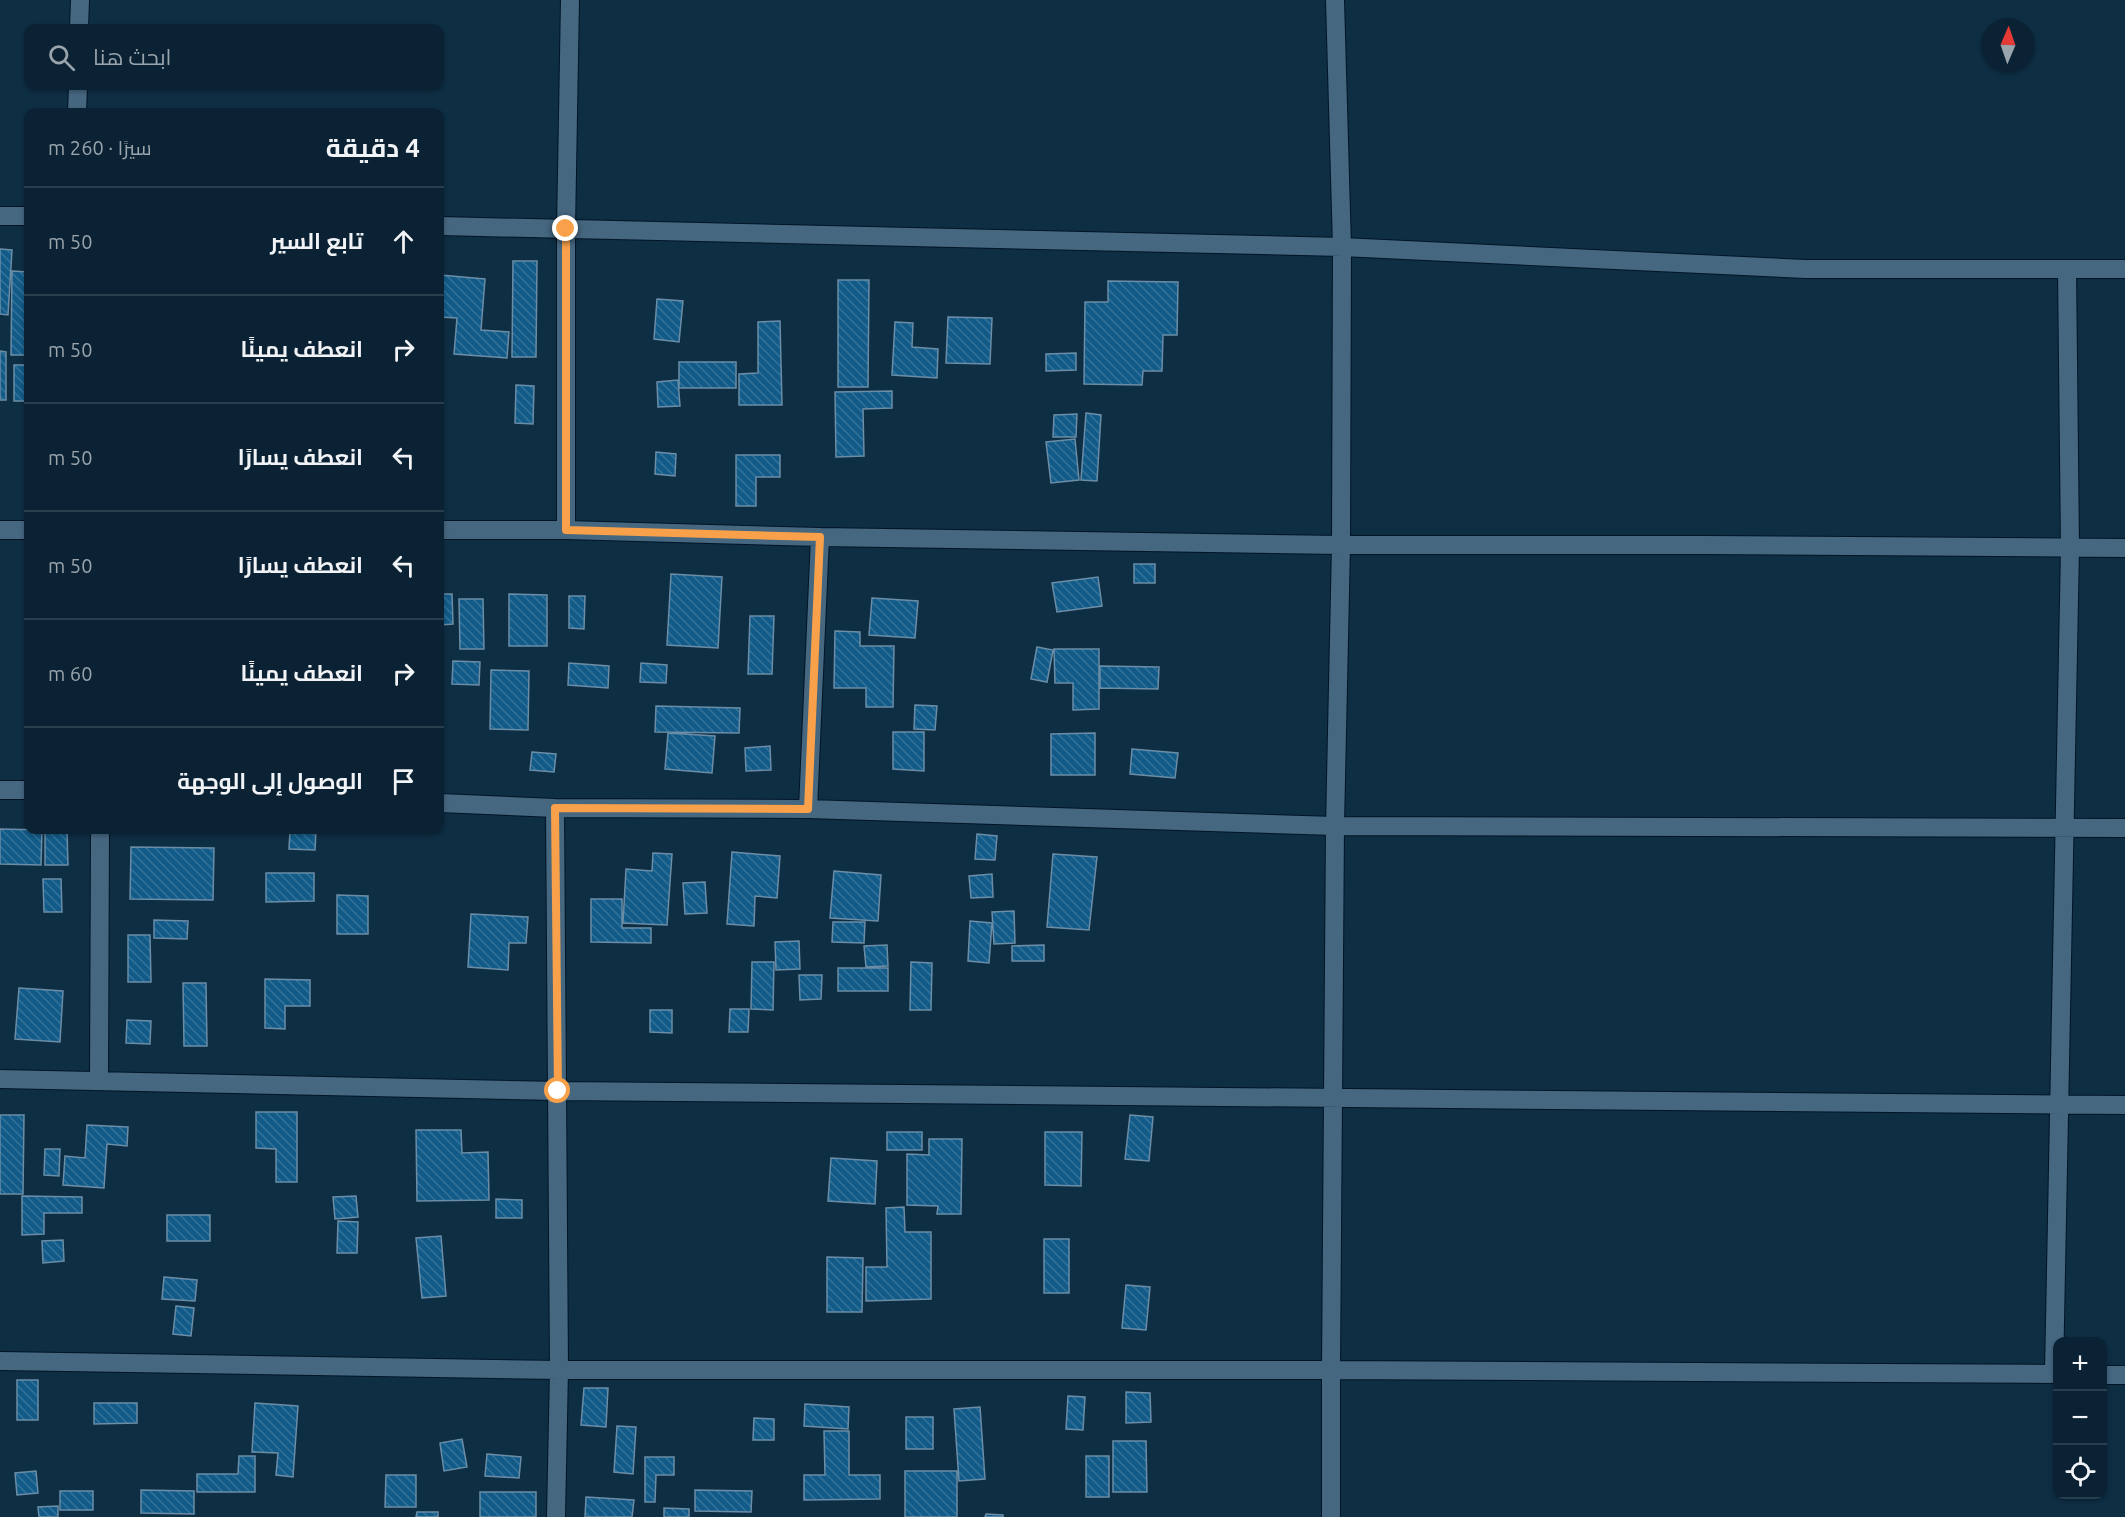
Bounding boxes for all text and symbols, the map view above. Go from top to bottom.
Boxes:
north arrow [1981,18,2035,72]
search box [24,24,444,90]
icon: search [45,41,78,74]
text: ابحث هنا [93,44,172,69]
text: 4 دقيقة [326,133,420,162]
text: سيرًا · 260 m [48,136,152,159]
route end [552,215,578,241]
icon: ahead [387,225,420,258]
text: تابع السير [270,228,363,253]
text: 50 m [48,230,92,253]
icon: right [387,333,420,366]
text: انعطف يمينًا [241,336,363,361]
text: 50 m [48,338,92,361]
icon: left [387,441,420,474]
text: انعطف يسارًا [238,444,363,469]
text: 50 m [48,446,92,469]
icon: left [387,549,420,582]
text: انعطف يسارًا [238,552,363,577]
text: 50 m [48,554,92,577]
icon: right [387,657,420,690]
text: انعطف يمينًا [241,660,363,685]
text: 60 m [48,662,92,685]
icon: arrive [387,765,420,798]
text: الوصول إلى الوجهة [177,768,363,793]
route start [544,1077,570,1103]
map controls [2053,1337,2107,1499]
button: + [2053,1337,2107,1391]
button: − [2053,1391,2107,1445]
button: locate [2053,1445,2107,1499]

